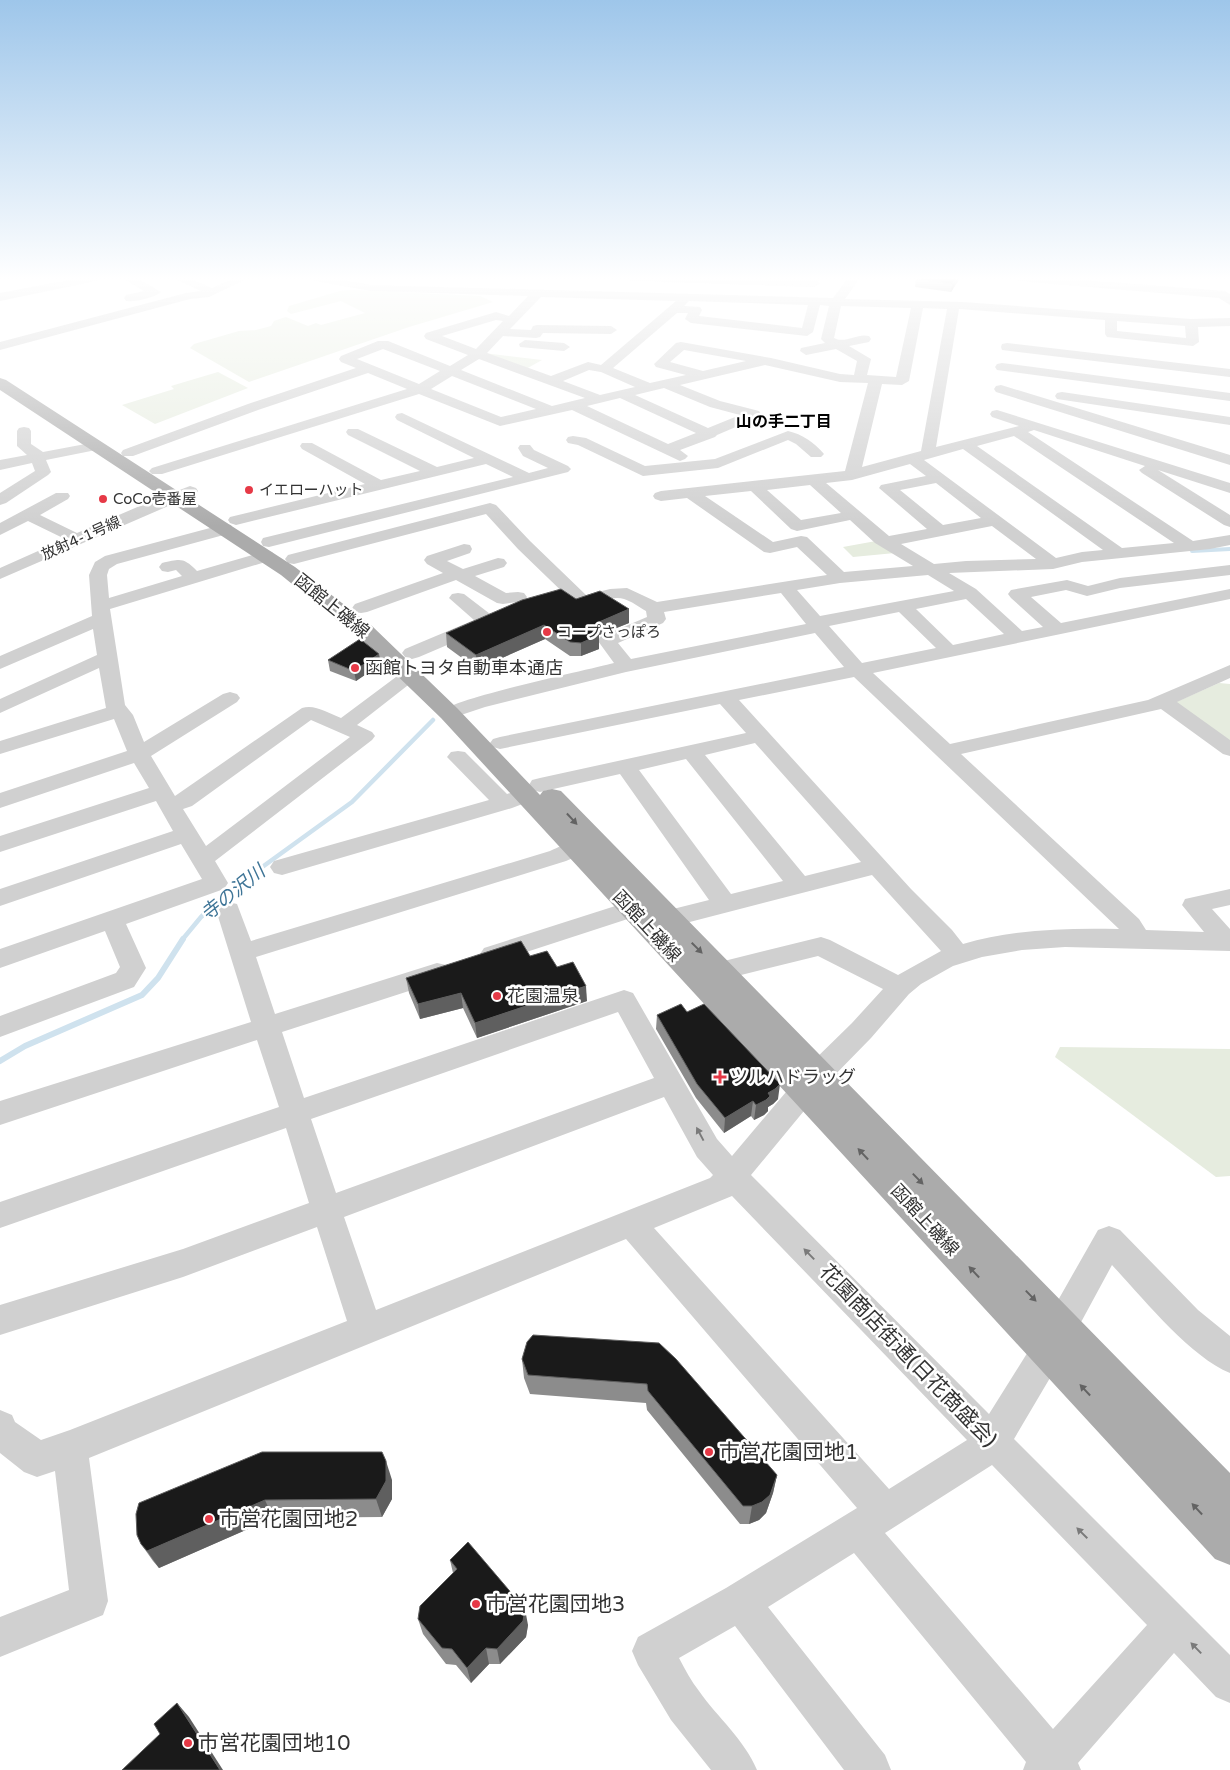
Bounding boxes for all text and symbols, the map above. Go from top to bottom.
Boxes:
district label: 山の手二丁目 [736,412,832,432]
place label: イエローハット [259,481,364,499]
marker: イエローハット [243,484,255,496]
place label: CoCo壱番屋 [113,490,197,508]
marker: CoCo壱番屋 [97,493,109,505]
street label: 放射4-1号線 [38,512,124,564]
street label: 函館上磯線 [290,569,374,643]
place label: コープさっぽろ [557,623,661,641]
marker: コープさっぽろ [541,626,553,638]
place label: 函館トヨタ自動車本通店 [365,657,563,679]
marker: 函館トヨタ自動車本通店 [349,662,361,674]
one-way arrow [566,812,578,824]
water label: 寺の沢川 [197,859,271,925]
street label: 函館上磯線 [608,886,686,966]
one-way arrow [691,942,703,954]
place label: 花園温泉 [507,985,579,1007]
marker: 花園温泉 [491,990,503,1002]
place label: ツルハドラッグ [730,1066,856,1088]
marker: ツルハドラッグ [714,1071,726,1083]
one-way arrow [696,1127,704,1141]
one-way arrow [857,1148,869,1160]
one-way arrow [912,1173,924,1185]
street label: 函館上磯線 [886,1180,964,1260]
one-way arrow [803,1249,815,1261]
street label: 花園商店街通(日花商盛会) [814,1260,1002,1452]
one-way arrow [968,1267,980,1279]
one-way arrow [1025,1290,1037,1302]
one-way arrow [1079,1385,1091,1397]
place label: 市営花園団地1 [719,1440,858,1465]
marker: 市営花園団地1 [703,1446,715,1458]
one-way arrow [1191,1503,1203,1515]
place label: 市営花園団地2 [219,1507,358,1532]
marker: 市営花園団地2 [203,1513,215,1525]
one-way arrow [1076,1527,1088,1539]
place label: 市営花園団地3 [486,1592,625,1617]
marker: 市営花園団地3 [470,1598,482,1610]
one-way arrow [1190,1643,1202,1655]
place label: 市営花園団地10 [198,1731,350,1756]
marker: 市営花園団地10 [182,1737,194,1749]

